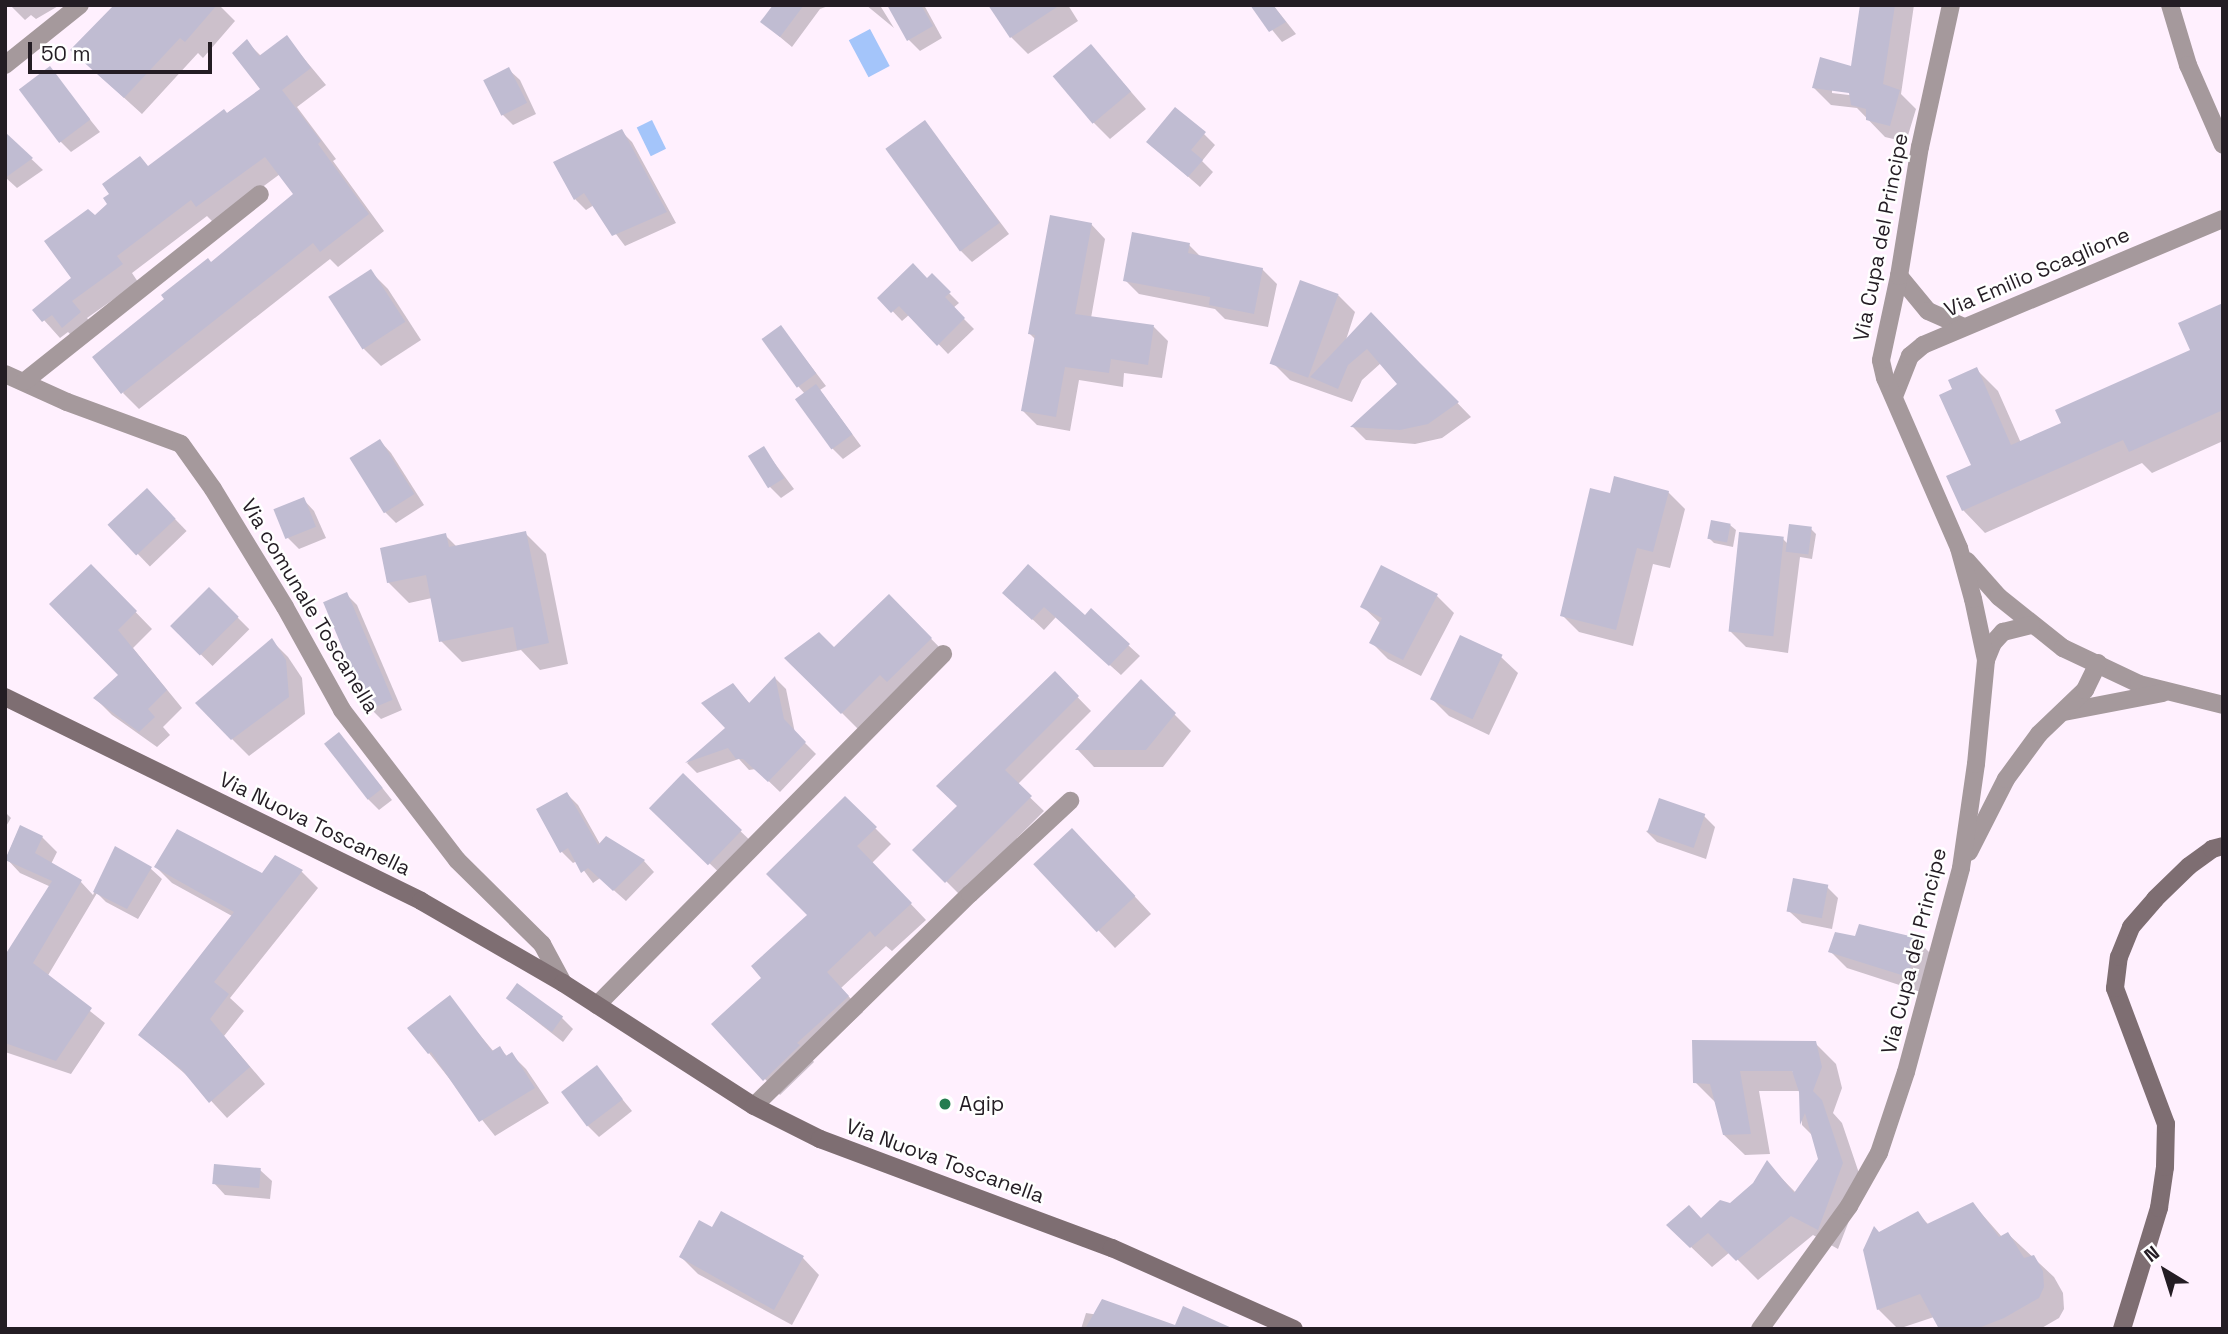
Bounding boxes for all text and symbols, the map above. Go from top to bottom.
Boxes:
scale bar [32,28,215,72]
text: 50 m [41,40,91,67]
street label: Via Cupa del Principe [1848,131,1914,343]
street label: Via Emilio Scaglione [1941,222,2133,322]
street label: Via comunale Toscanella [236,494,384,718]
street label: Via Nuova Toscanella [215,767,415,881]
street label: Via Cupa del Principe [1876,845,1952,1057]
place label: Agip [959,1091,1004,1117]
marker: Agip [937,1096,953,1112]
street label: Via Nuova Toscanella [842,1113,1048,1209]
north arrow [2130,1236,2200,1306]
text: N [2139,1240,2164,1268]

